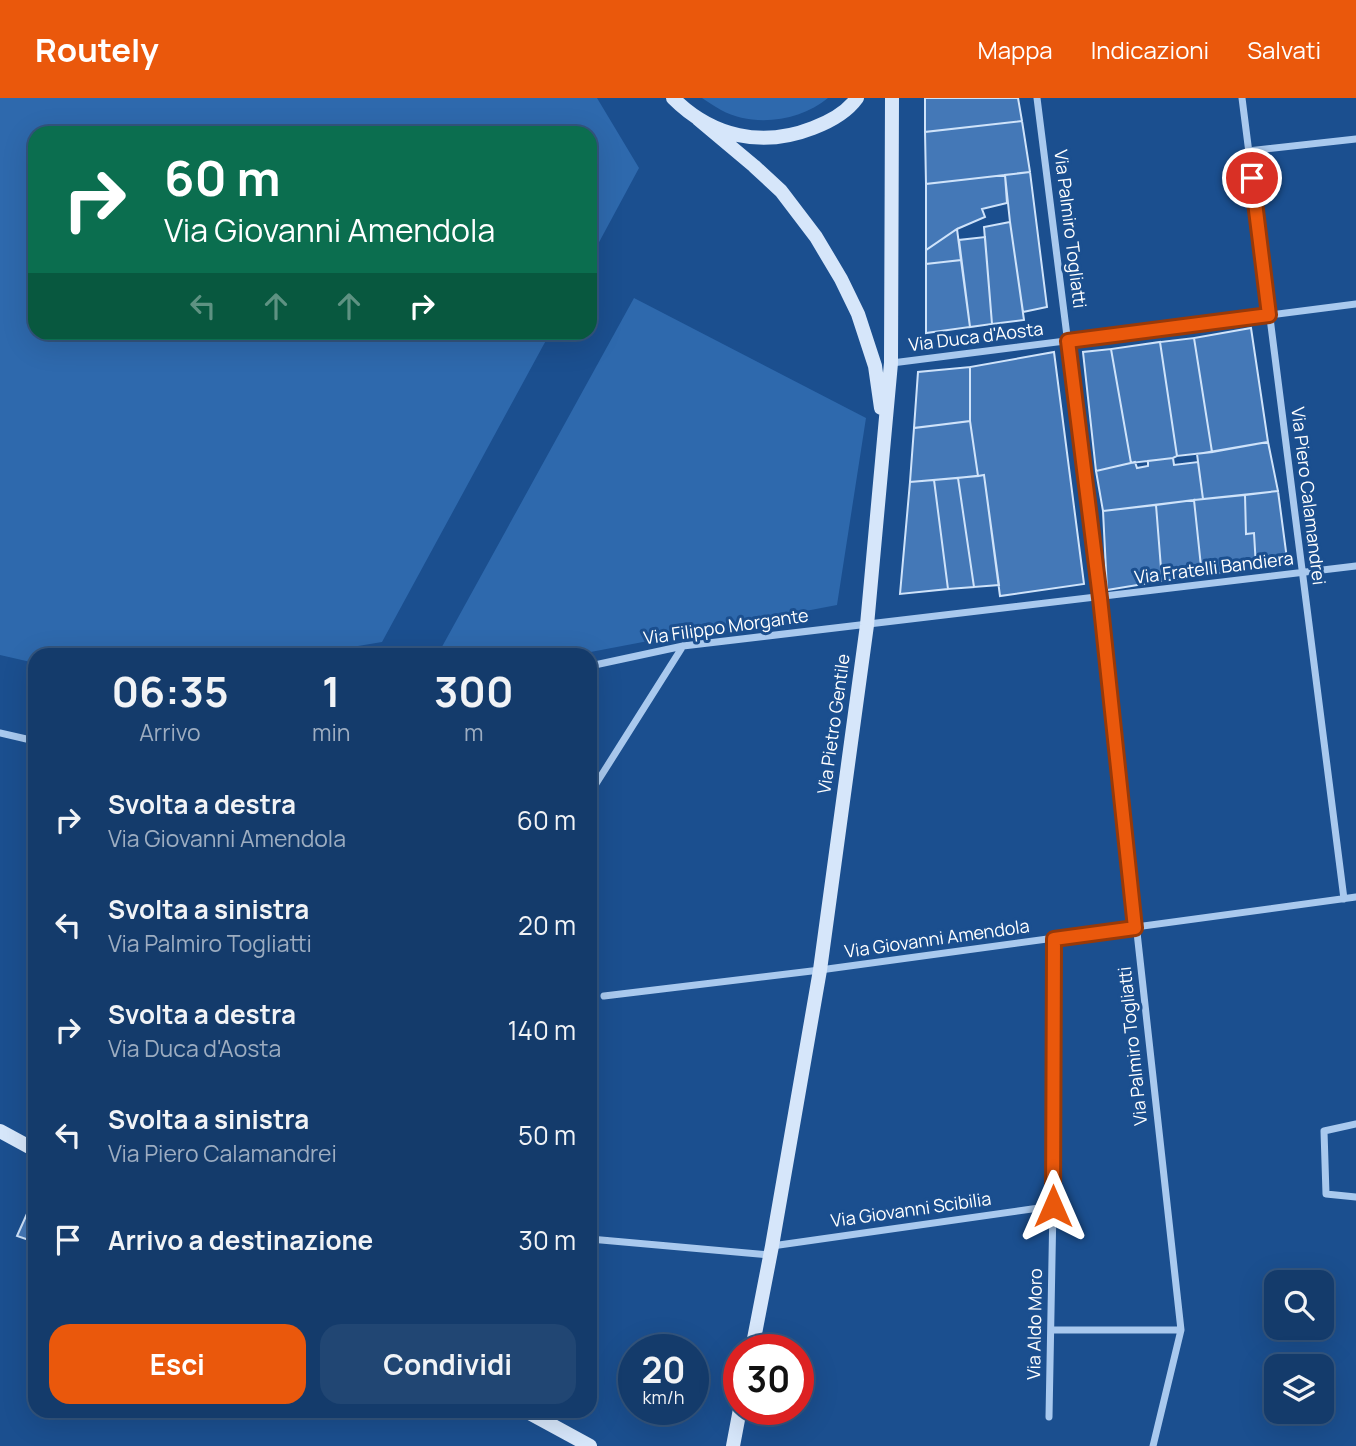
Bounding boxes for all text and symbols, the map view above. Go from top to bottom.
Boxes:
text: Routely [35,27,159,72]
text: Mappa [977,33,1053,66]
text: Indicazioni [1091,33,1209,66]
text: Salvati [1247,33,1321,66]
text: 60 m [164,144,281,211]
street label: Via Palmiro Togliatti [1049,148,1093,310]
pin [1222,148,1282,208]
icon: right [49,154,140,245]
icon: arrive [1233,159,1271,197]
text: Via Giovanni Amendola [164,208,495,252]
icon: left [184,287,222,325]
icon: ahead [257,287,295,325]
icon: ahead [330,287,368,325]
icon: right [403,287,441,325]
street label: Via Duca d'Aosta [907,316,1045,356]
street label: Via Piero Calamandrei [1286,406,1332,586]
street label: Via Fratelli Bandiera [1133,545,1295,589]
street label: Via Filippo Morgante [642,603,810,649]
street label: Via Pietro Gentile [811,652,855,796]
text: 06:35 [111,662,229,720]
text: 1 [322,662,340,720]
text: 300 [434,662,514,720]
text: Arrivo [139,716,201,748]
text: min [312,716,351,748]
text: m [464,716,484,748]
text: Svolta a destra [108,786,296,822]
icon: right [49,801,87,839]
text: 60 m [517,802,576,838]
text: Via Giovanni Amendola [108,822,346,854]
text: Svolta a sinistra [108,891,309,927]
icon: left [49,906,87,944]
text: 20 m [518,907,576,943]
street label: Via Giovanni Amendola [843,913,1031,963]
text: Via Palmiro Togliatti [108,927,312,959]
street label: Via Palmiro Togliatti [1112,966,1152,1127]
text: Svolta a destra [108,996,296,1032]
icon: right [49,1011,87,1049]
text: 140 m [507,1012,576,1048]
text: Via Duca d'Aosta [108,1032,281,1064]
text: Svolta a sinistra [108,1101,309,1137]
icon: left [49,1116,87,1154]
text: 50 m [518,1117,576,1153]
text: Via Piero Calamandrei [108,1137,337,1169]
position arrow [1016,1169,1090,1243]
street label: Via Giovanni Scibilia [829,1186,993,1232]
icon: arrive [49,1221,87,1259]
text: Arrivo a destinazione [108,1222,373,1258]
text: 30 m [519,1222,576,1258]
street label: Via Aldo Moro [1021,1268,1047,1380]
map controls [1264,1270,1334,1424]
button: search [1264,1270,1334,1340]
button: Esci [49,1324,306,1404]
button: Condividi [320,1324,576,1404]
speed limit sign: 30 [723,1334,814,1425]
text: 20 [642,1346,685,1394]
button: layers [1264,1354,1334,1424]
text: km/h [643,1385,684,1409]

